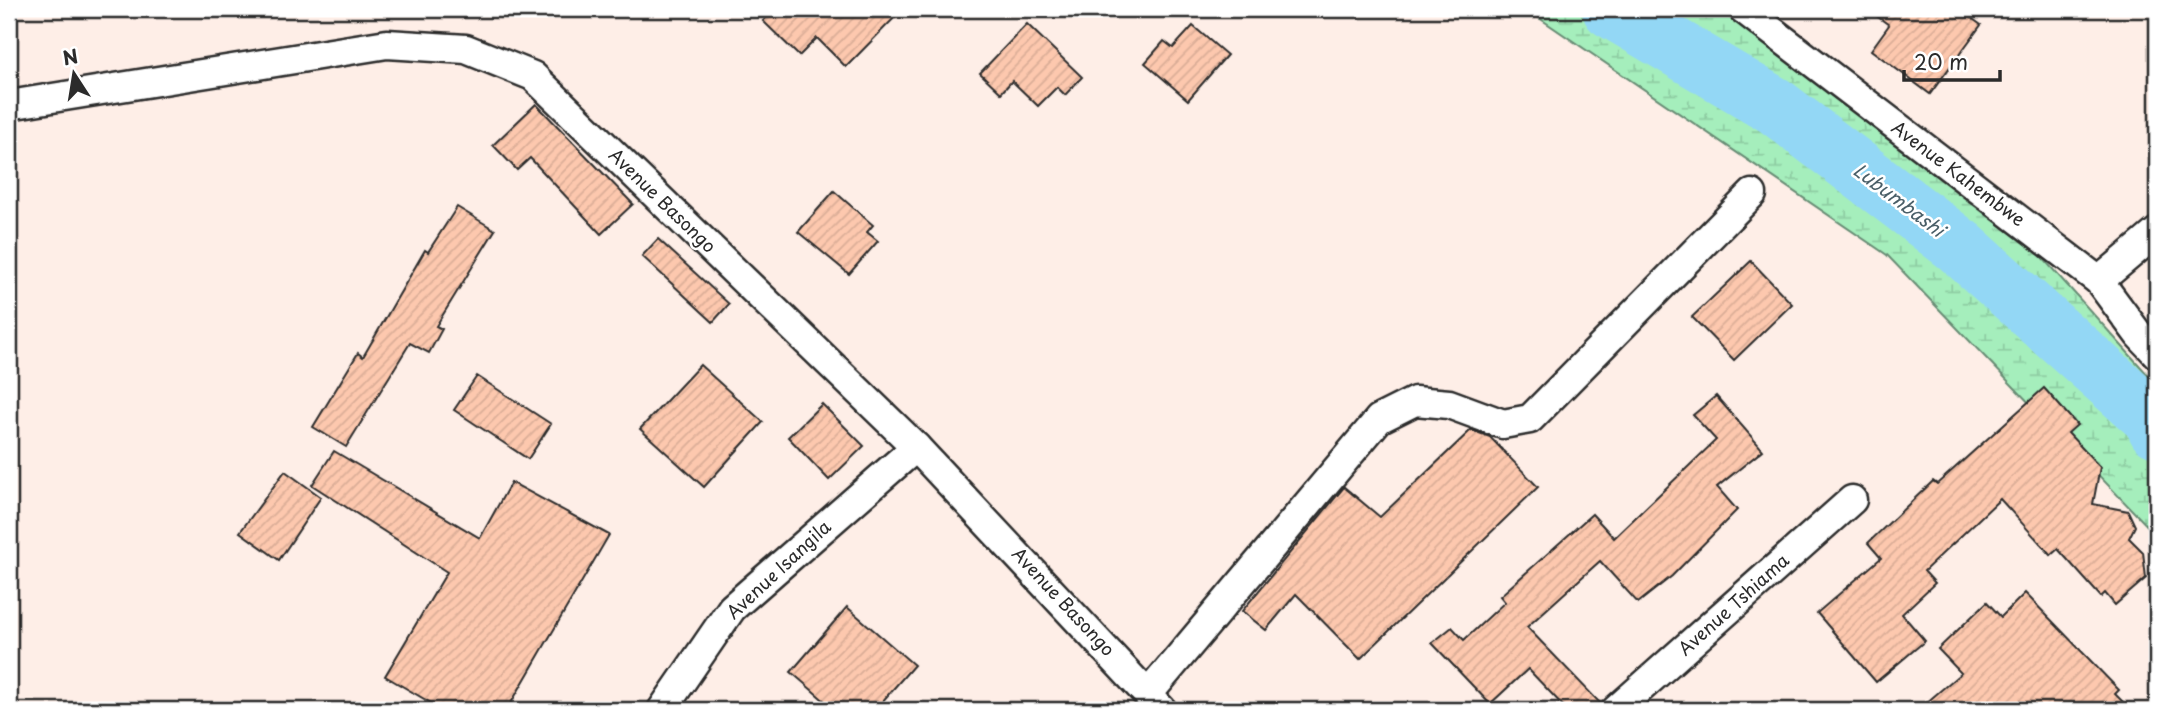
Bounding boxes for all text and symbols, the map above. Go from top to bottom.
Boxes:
north arrow [38,38,108,108]
scale bar [1904,38,2000,82]
text: N [60,41,81,72]
text: 20 m [1914,45,1968,77]
street label: Avenue Kahembwe [1886,114,2032,232]
street label: Avenue Basongo [603,142,723,258]
water label: Lubumbashi [1848,156,1953,244]
street label: Avenue Isangila [720,513,837,625]
street label: Avenue Basongo [1006,541,1122,661]
street label: Avenue Tshiama [1672,546,1795,661]

